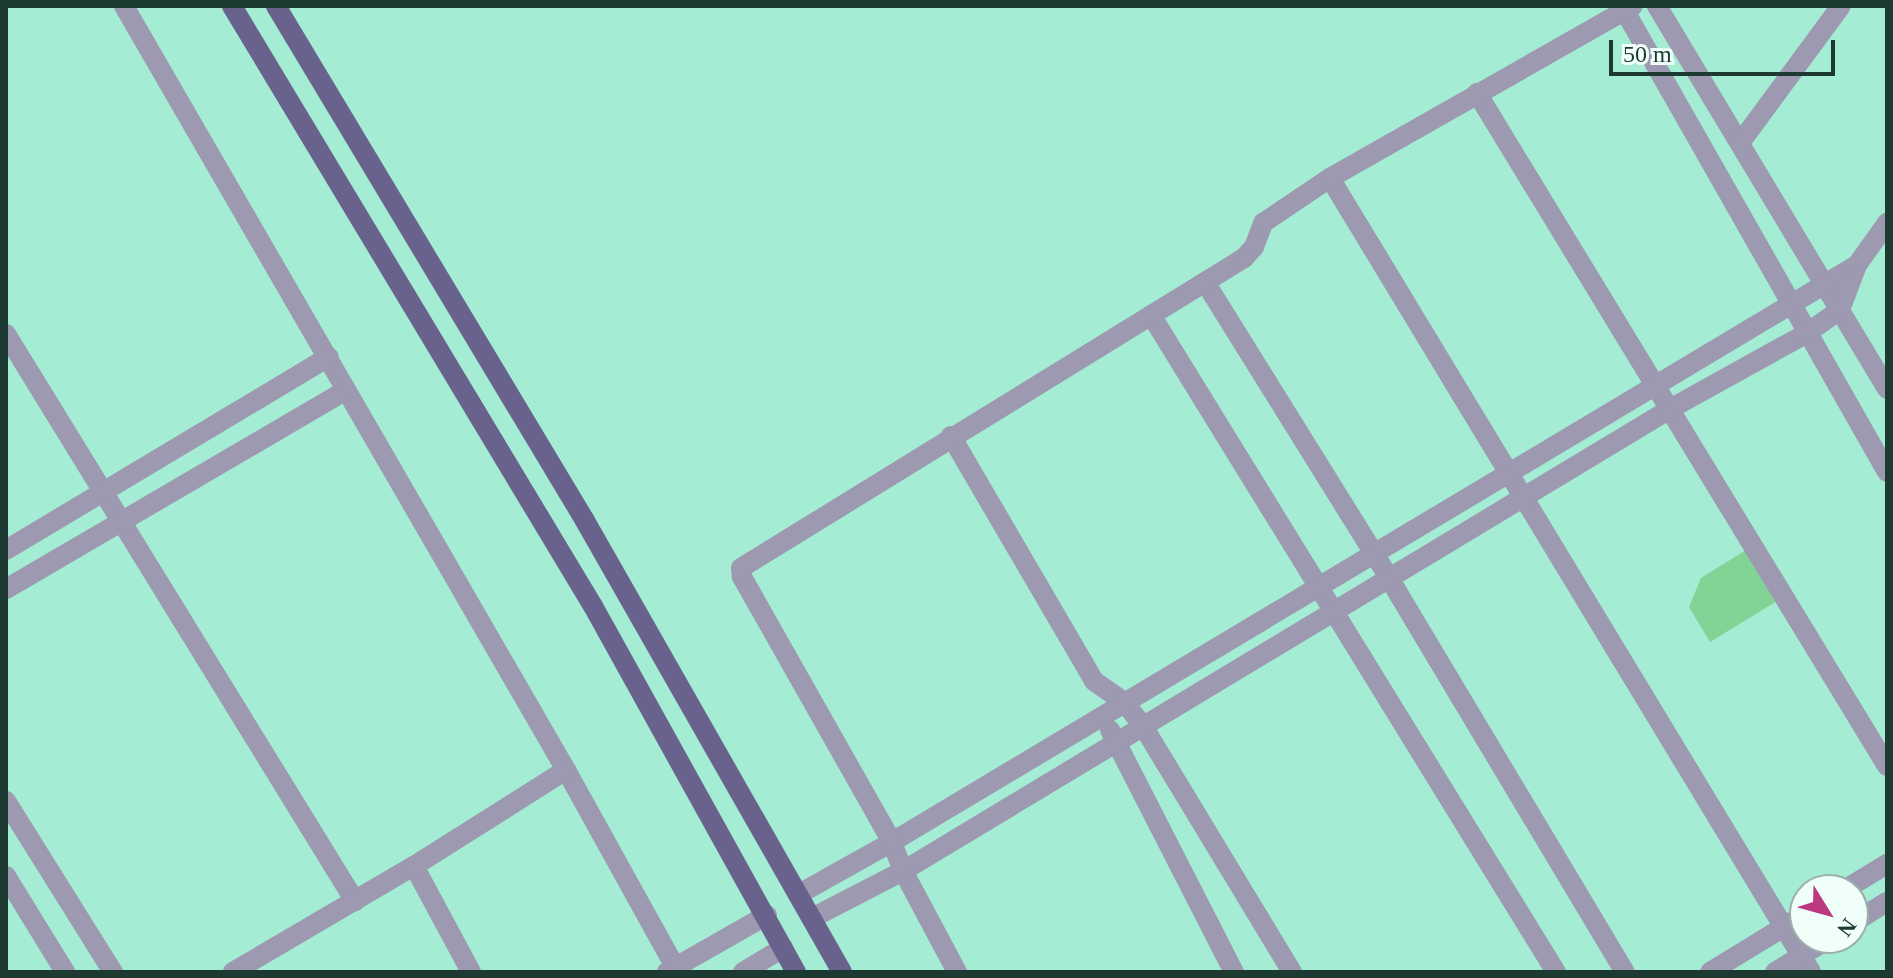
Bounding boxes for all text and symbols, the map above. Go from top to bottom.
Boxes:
scale bar [1613,24,1839,74]
text: 50 m [1623,41,1672,67]
north arrow [1789,874,1869,954]
text: N [1832,914,1862,941]

